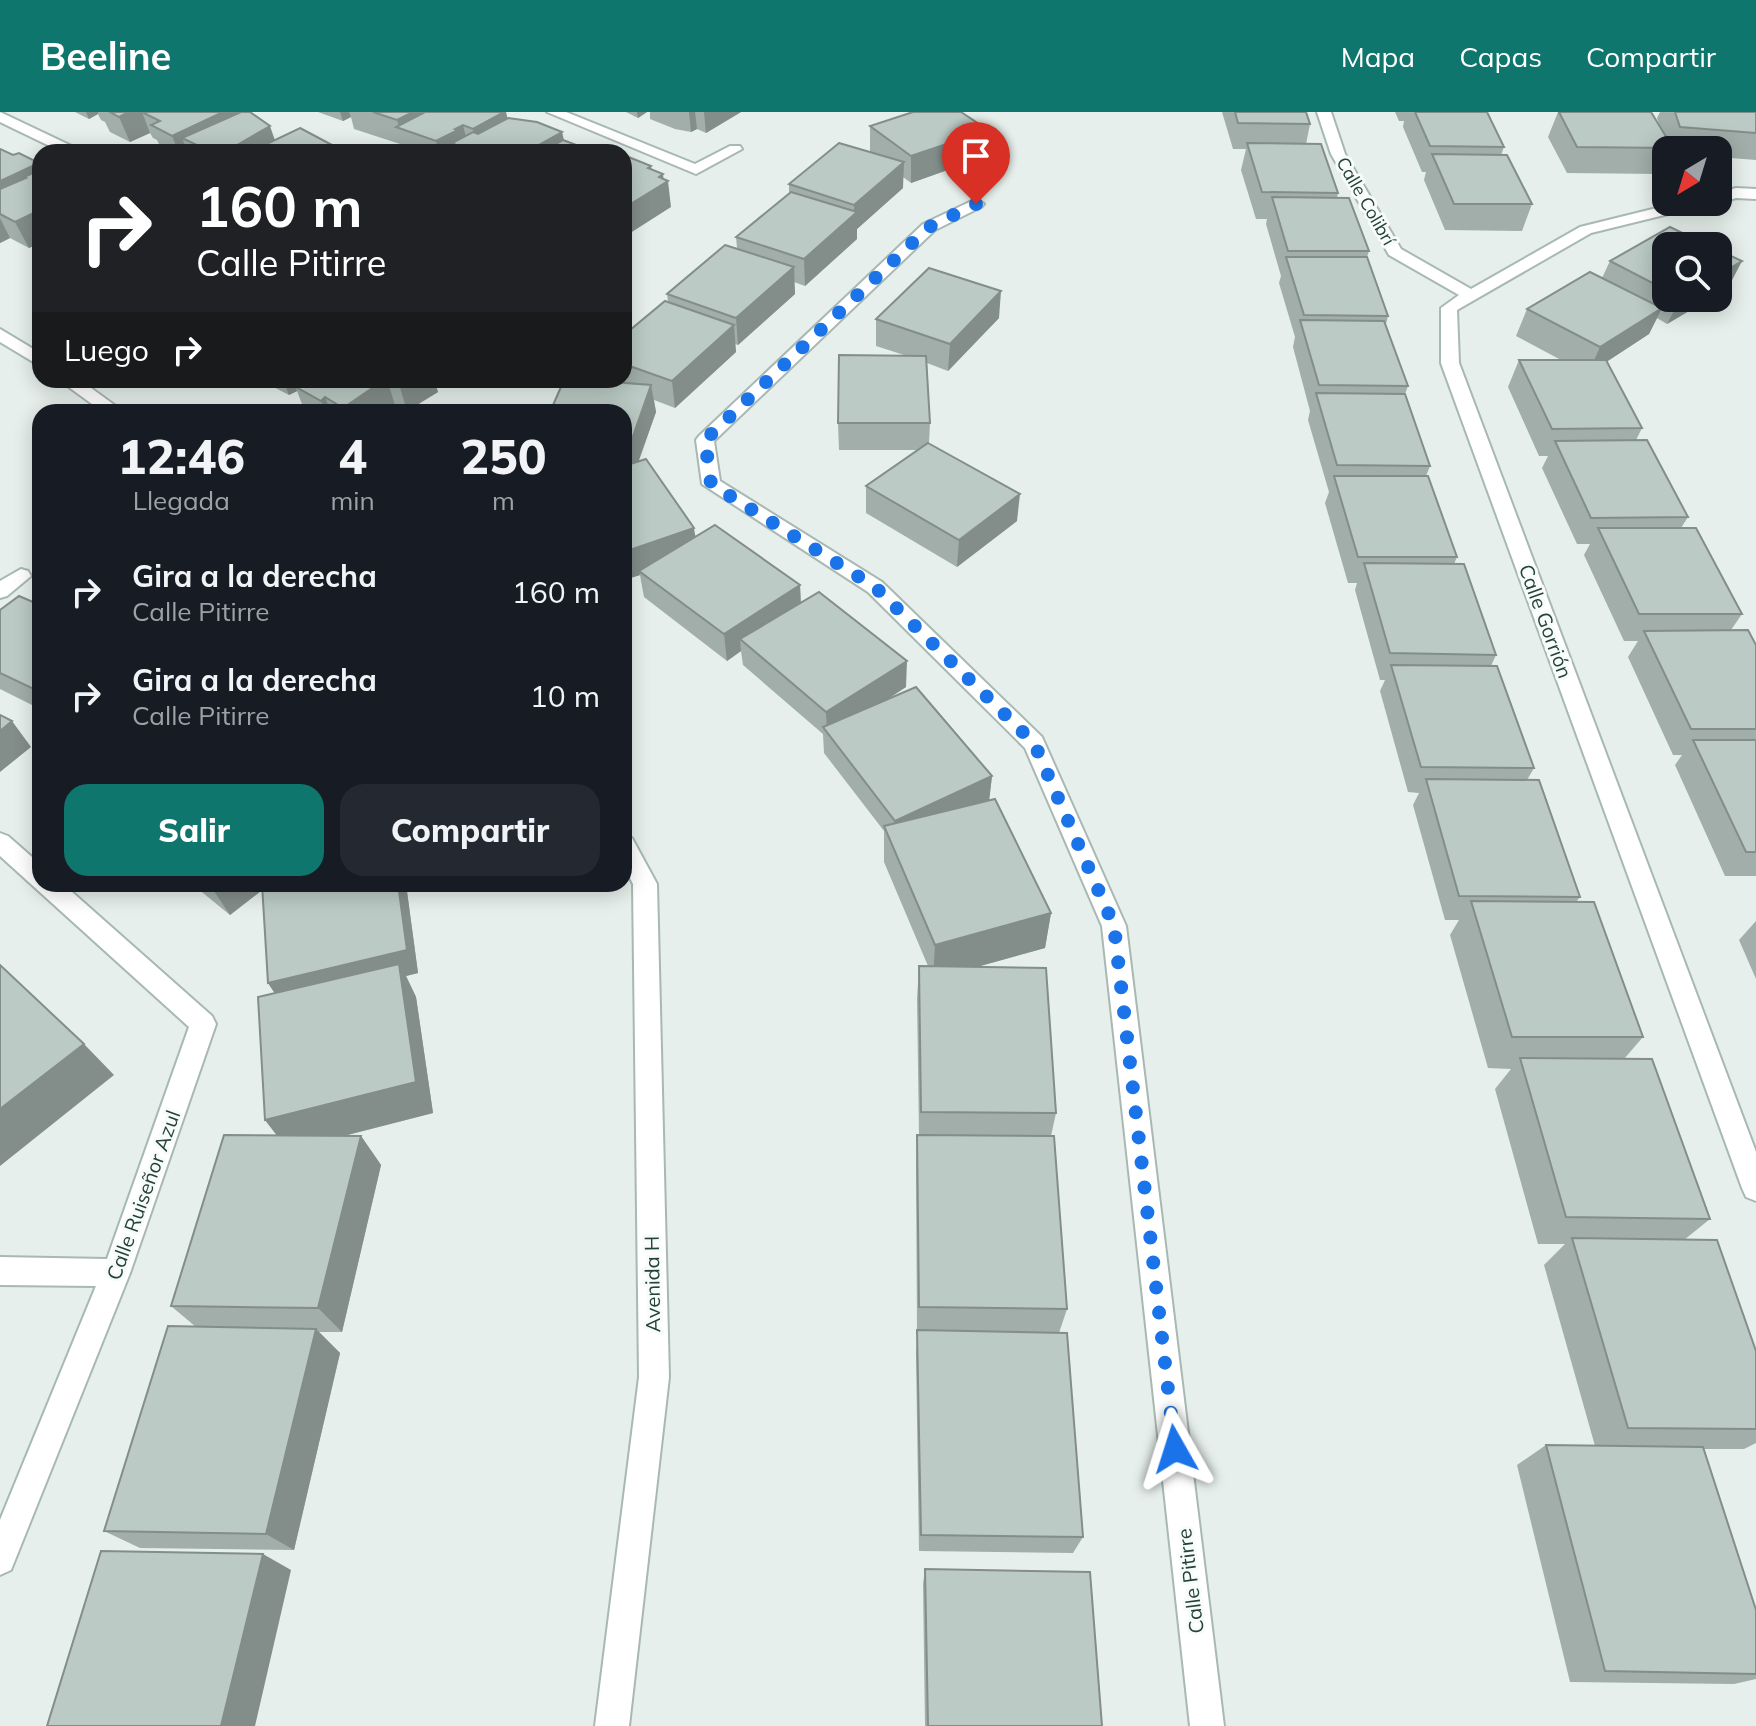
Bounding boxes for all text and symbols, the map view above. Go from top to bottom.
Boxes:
text: Beeline [40,32,171,80]
text: Mapa [1341,39,1415,74]
text: Capas [1459,39,1542,74]
text: Compartir [1586,39,1716,74]
pin [942,122,1010,204]
icon: arrive [954,134,998,178]
north arrow [1652,136,1732,216]
map controls [1652,136,1732,312]
street label: Calle Colibrí [1332,153,1401,251]
text: 160 m [196,171,363,241]
icon: right [64,176,168,280]
button: search [1652,232,1732,312]
text: Calle Pitirre [196,240,386,285]
icon: right [165,328,209,372]
text: Luego [64,331,149,369]
text: 12:46 [117,426,245,486]
text: 4 [338,426,367,486]
text: 250 [460,426,547,486]
text: Llegada [133,484,230,517]
text: min [331,484,375,517]
text: m [492,484,515,517]
text: Gira a la derecha [132,557,377,595]
street label: Calle Gorrión [1514,561,1578,681]
icon: right [64,570,108,614]
text: 160 m [512,573,600,611]
text: Calle Pitirre [132,595,270,628]
text: Gira a la derecha [132,661,377,699]
icon: right [64,674,108,718]
text: 10 m [530,677,600,715]
text: Calle Pitirre [132,699,270,732]
button: Salir [64,784,324,876]
button: Compartir [340,784,600,876]
street label: Calle Ruiseñor Azul [101,1107,185,1283]
street label: Avenida H [639,1236,665,1332]
position arrow [1133,1407,1217,1491]
street label: Calle Pitirre [1171,1527,1209,1635]

